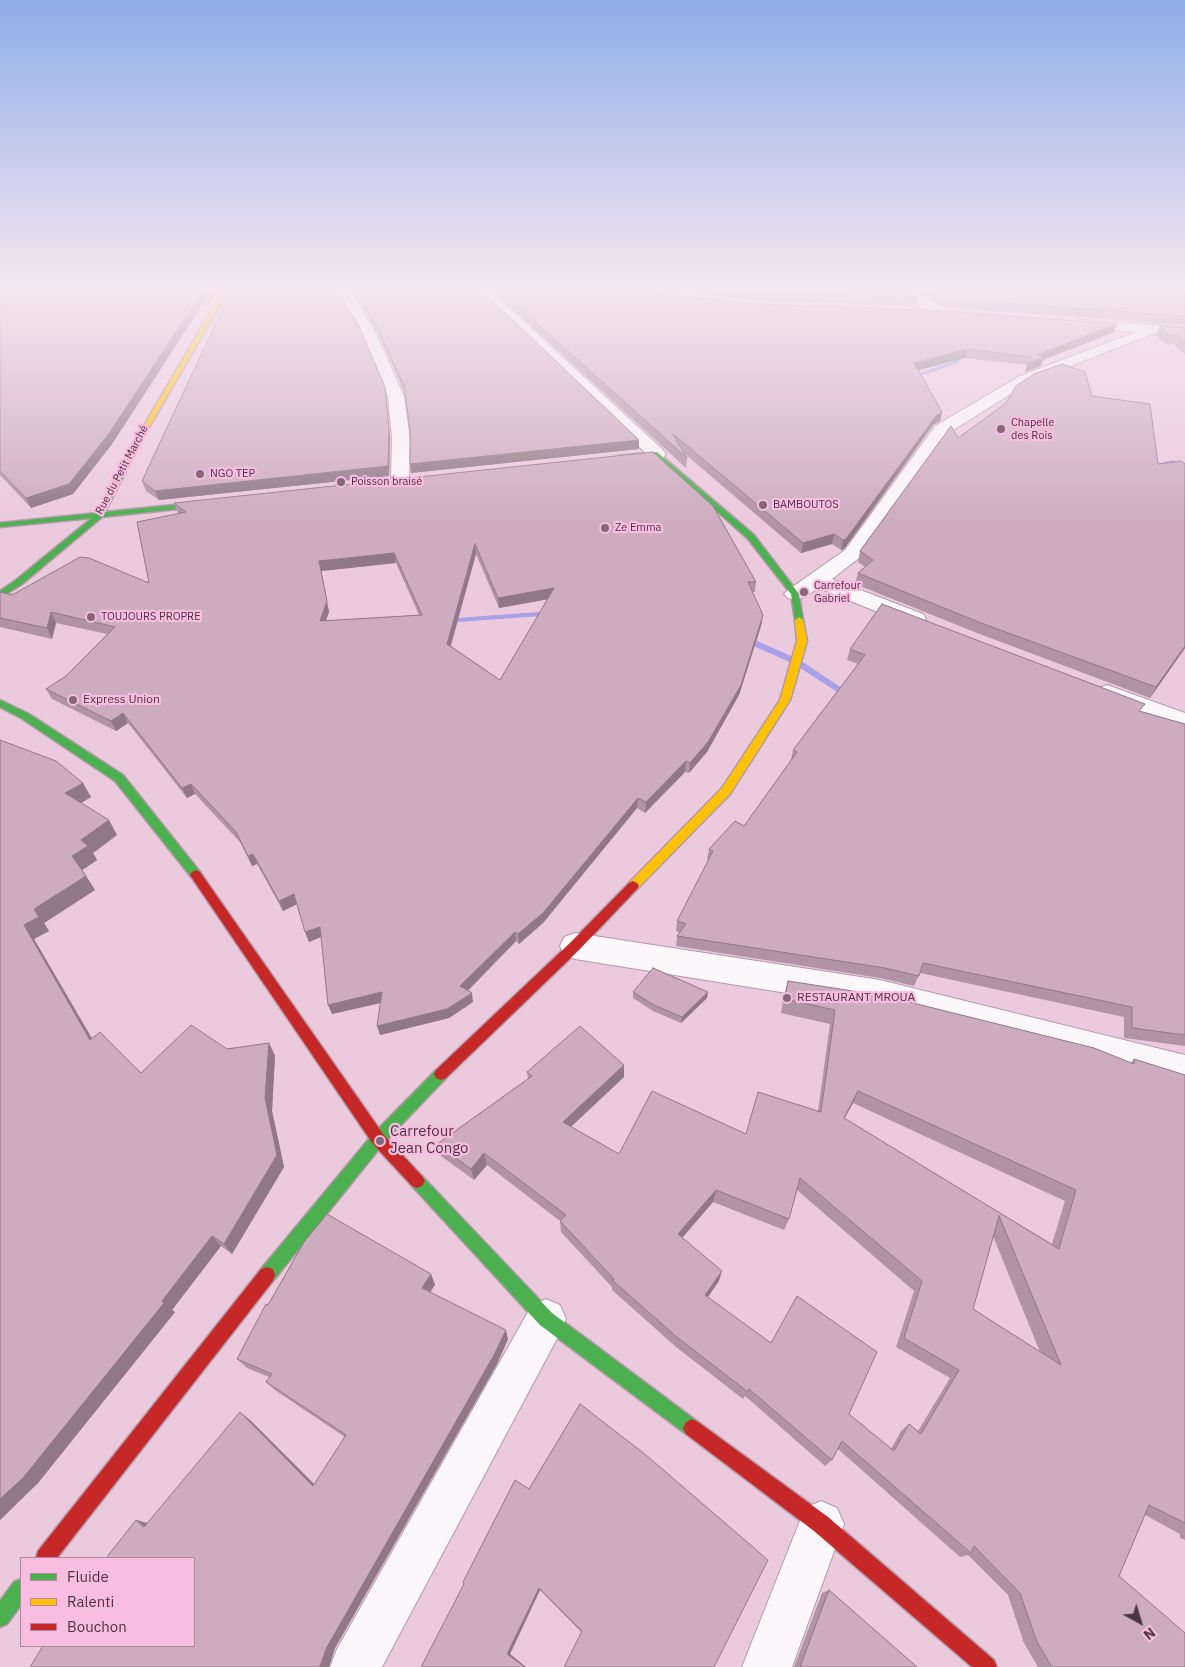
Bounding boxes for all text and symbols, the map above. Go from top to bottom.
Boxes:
place label: Chapelle des Rois [1011,416,1054,442]
street label: Rue du Petit Marché [93,423,151,517]
marker: Chapelle des Rois [995,423,1007,435]
place label: NGO TEP [210,467,255,481]
marker: NGO TEP [194,468,206,480]
place label: Poisson braisé [351,475,422,489]
marker: Poisson braisé [335,476,347,488]
place label: BAMBOUTOS [773,498,839,512]
marker: BAMBOUTOS [757,499,769,511]
place label: Ze Emma [615,521,661,535]
marker: Ze Emma [599,522,611,534]
place label: Carrefour Gabriel [814,579,861,605]
marker: Carrefour Gabriel [798,586,810,598]
place label: TOUJOURS PROPRE [101,610,201,624]
marker: TOUJOURS PROPRE [85,611,97,623]
place label: Express Union [83,693,160,707]
marker: Express Union [67,694,79,706]
place label: RESTAURANT MROUA [797,991,915,1005]
marker: RESTAURANT MROUA [781,992,793,1004]
place label: Carrefour Jean Congo [390,1123,468,1158]
marker: Carrefour Jean Congo [374,1135,386,1147]
legend [20,1557,195,1647]
text: Fluide [67,1567,109,1586]
text: Ralenti [67,1592,114,1611]
north arrow [1115,1597,1165,1647]
text: Bouchon [67,1617,127,1636]
text: N [1140,1623,1159,1644]

